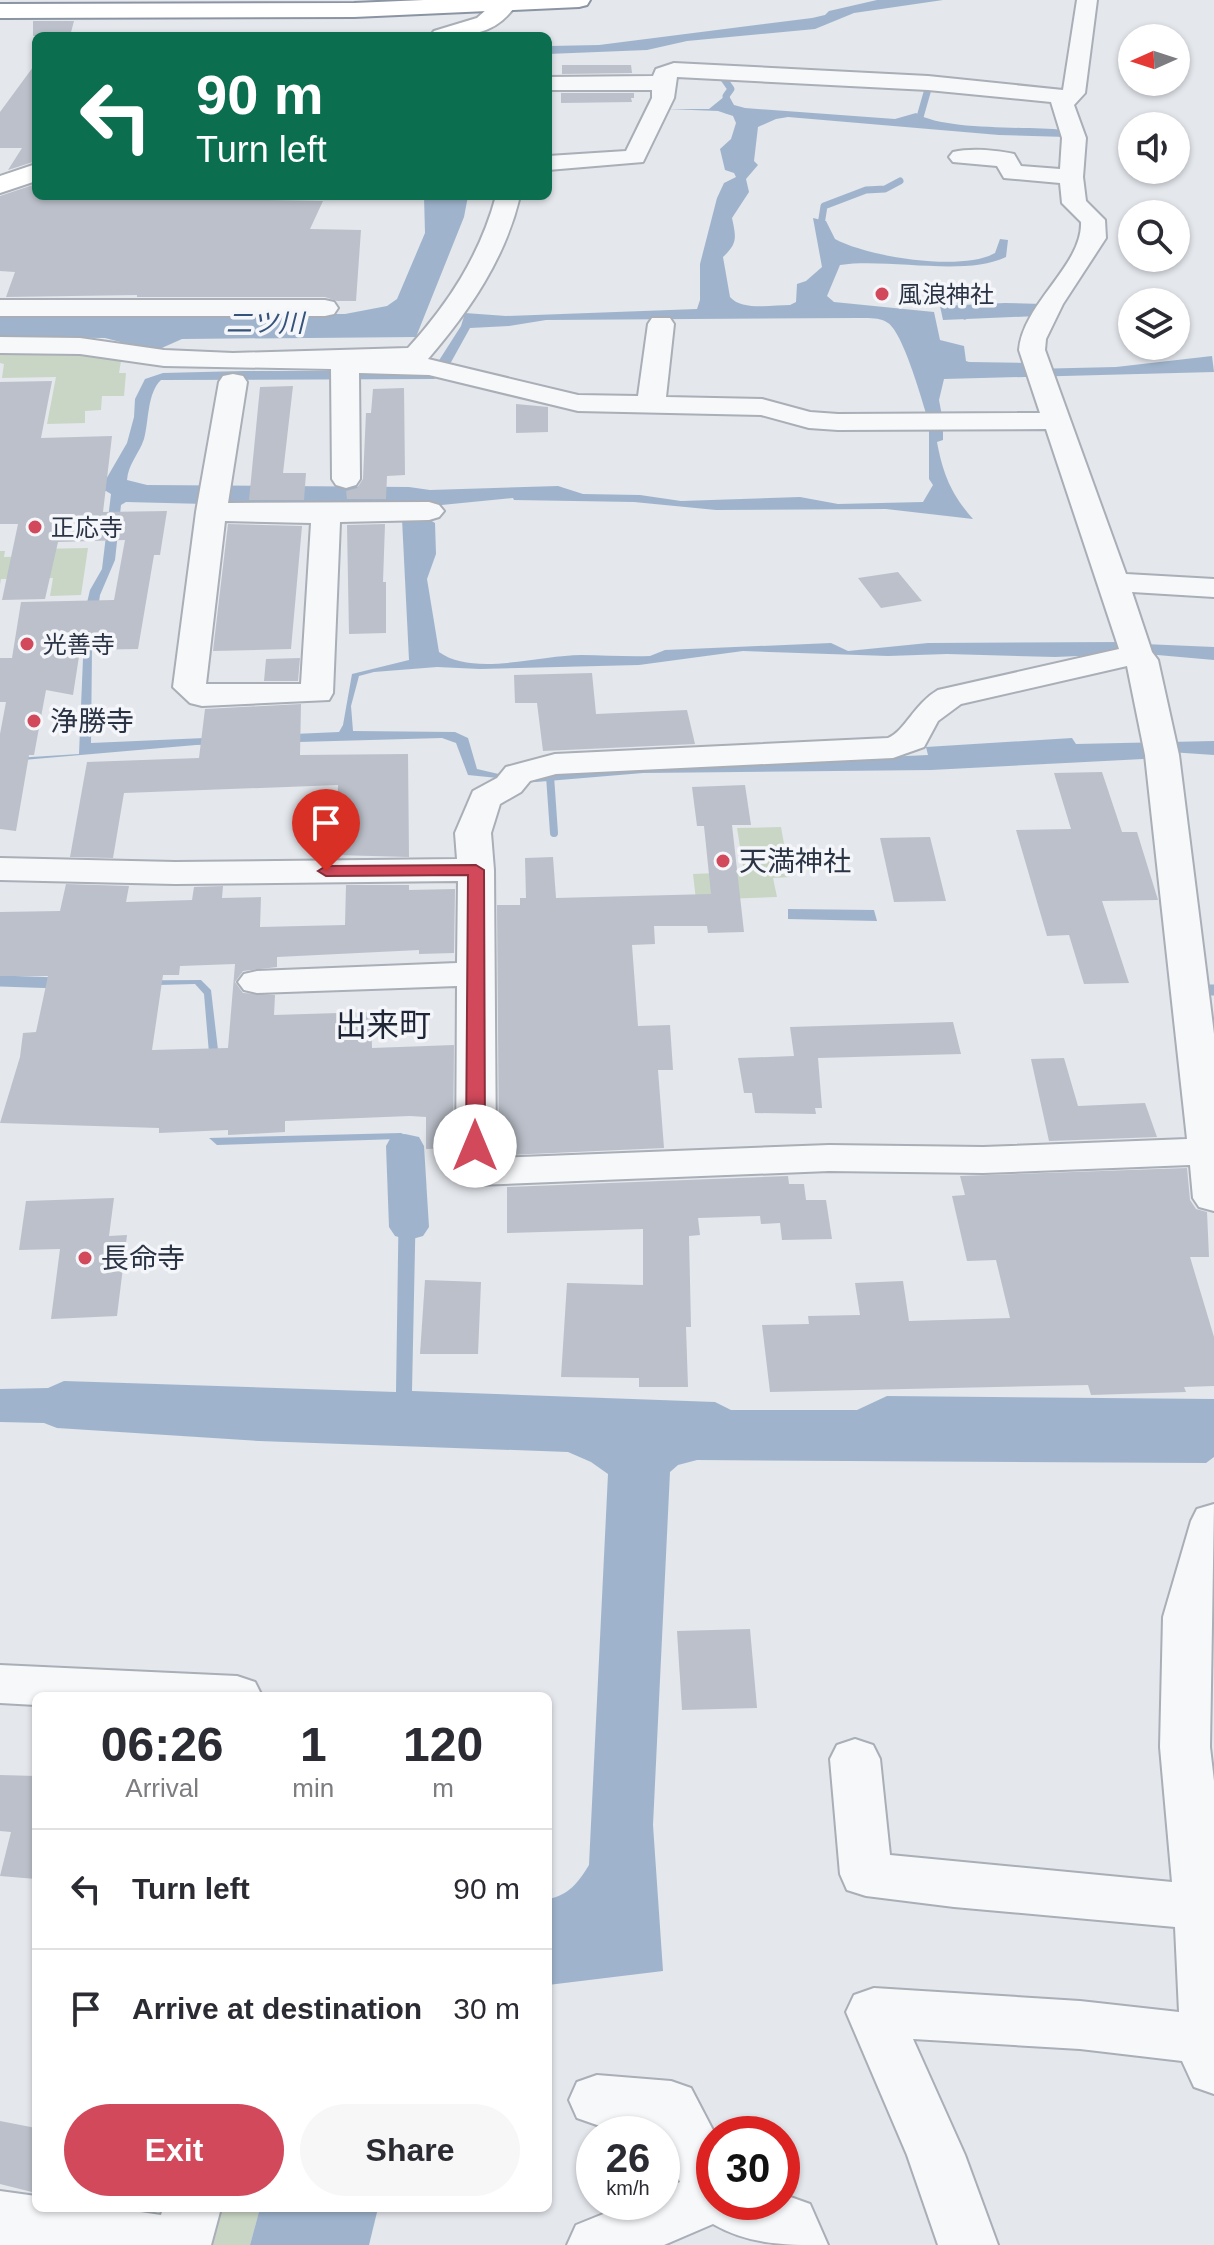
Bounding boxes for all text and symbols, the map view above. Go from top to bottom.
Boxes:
north arrow [1118,24,1190,96]
map controls [1118,24,1190,360]
text: 90 m [196,63,324,126]
icon: left [64,64,168,168]
button: sound [1118,112,1190,184]
text: Turn left [196,129,327,170]
button: search [1118,200,1190,272]
place label: 風浪神社 [898,281,994,308]
marker: 風浪神社 [873,285,891,303]
button: layers [1118,288,1190,360]
water label: 二ツ川 [226,308,307,338]
place label: 正応寺 [51,514,123,541]
marker: 正応寺 [26,518,44,536]
place label: 光善寺 [43,631,115,658]
marker: 光善寺 [18,635,36,653]
place label: 浄勝寺 [50,706,134,737]
marker: 浄勝寺 [25,712,43,730]
pin [292,789,360,871]
icon: arrive [304,801,348,845]
place label: 天満神社 [739,846,851,877]
marker: 天満神社 [714,852,732,870]
district label: 出来町 [335,1007,431,1043]
position arrow [433,1104,517,1188]
place label: 長命寺 [101,1243,185,1274]
marker: 長命寺 [76,1249,94,1267]
text: 06:26 [101,1718,224,1771]
text: 1 [300,1718,327,1771]
text: 120 [403,1718,483,1771]
text: Arrival [125,1773,199,1803]
text: min [292,1773,334,1803]
text: m [432,1773,454,1803]
icon: left [64,1867,108,1911]
text: Turn left [132,1872,250,1905]
text: 90 m [453,1872,520,1905]
icon: arrive [64,1987,108,2031]
text: Arrive at destination [132,1992,422,2025]
text: 30 m [453,1992,520,2025]
button: Exit [64,2104,284,2196]
button: Share [300,2104,520,2196]
speed limit sign: 30 [696,2116,800,2220]
text: 26 [606,2136,650,2180]
text: km/h [606,2177,650,2199]

